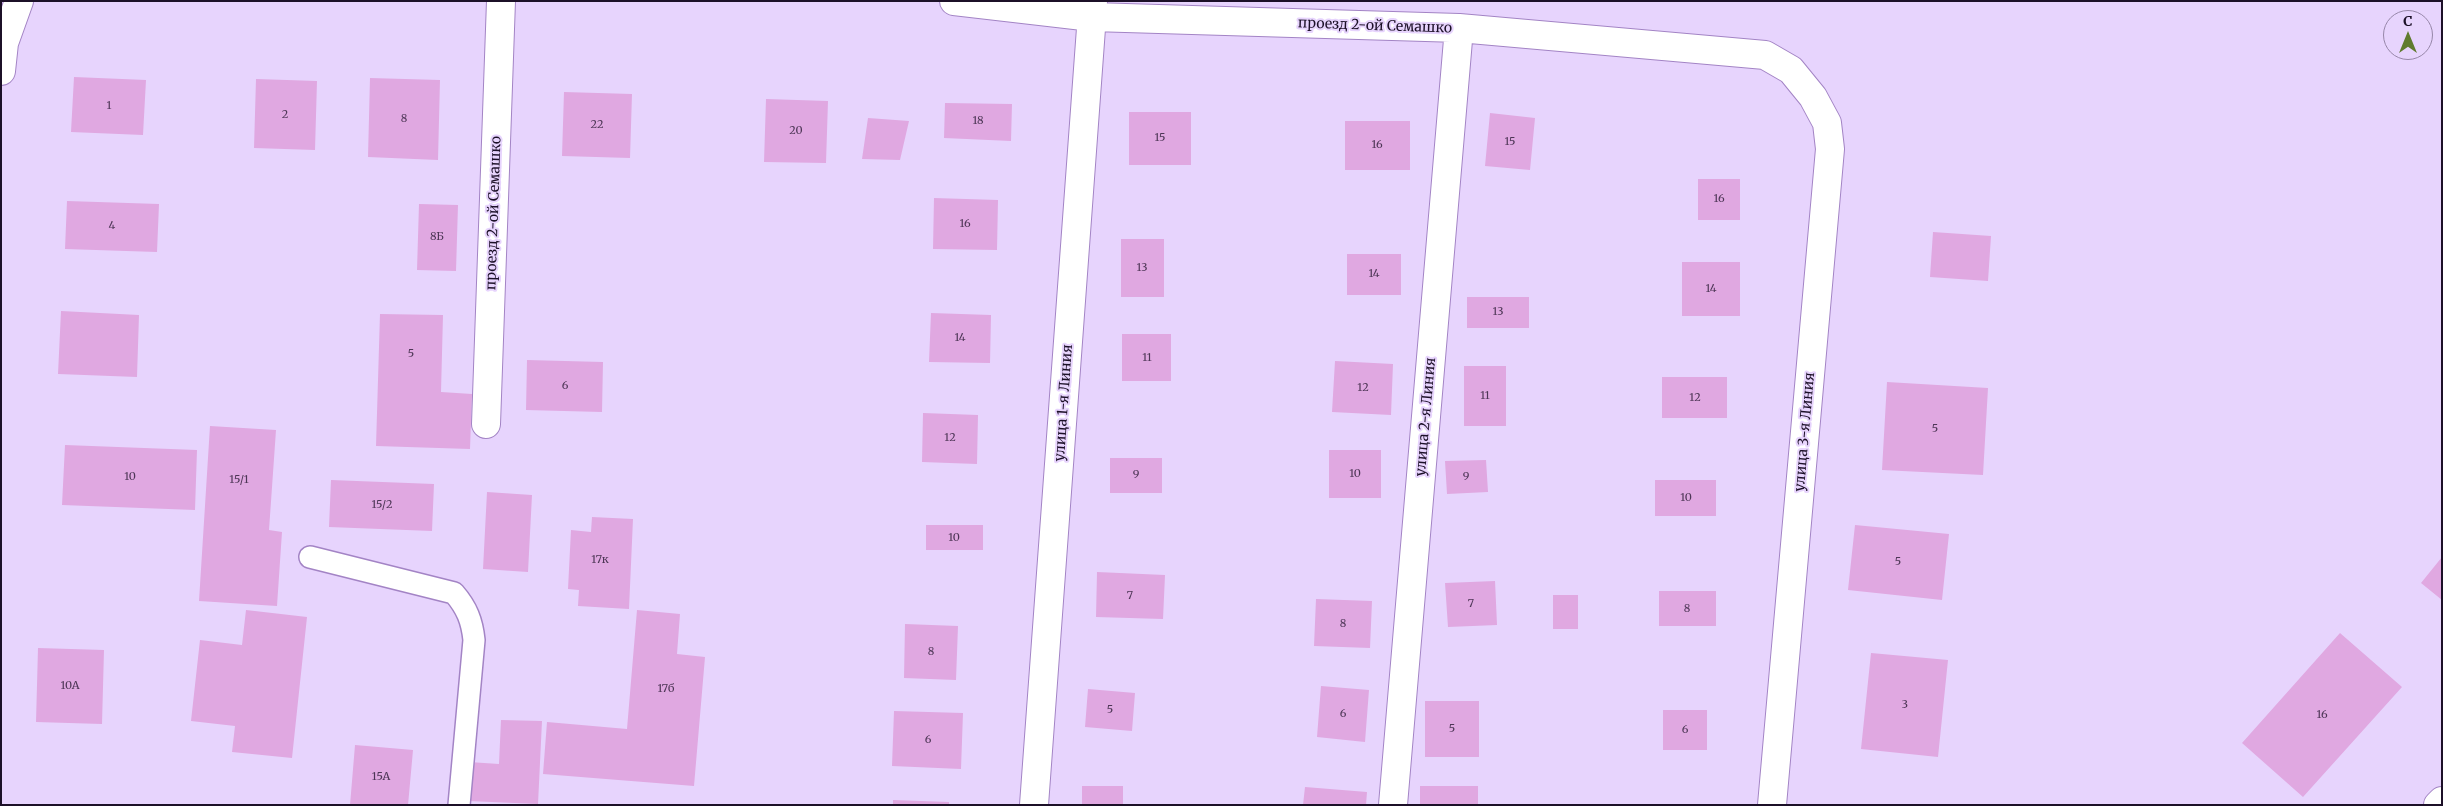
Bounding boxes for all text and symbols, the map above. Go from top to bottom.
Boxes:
north arrow [2383,10,2433,60]
text: С [2403,12,2413,30]
street label: проезд 2-ой Семашко [1298,15,1452,37]
house number: 1 [107,99,111,113]
house number: 2 [282,108,288,122]
house number: 8 [401,112,407,126]
house number: 18 [972,114,984,128]
house number: 22 [591,118,603,132]
house number: 20 [789,124,803,138]
house number: 15 [1154,131,1166,145]
house number: 15 [1504,135,1516,149]
street label: проезд 2-ой Семашко [483,136,505,290]
house number: 16 [1371,138,1383,152]
house number: 16 [1713,192,1725,206]
house number: 16 [959,217,971,231]
house number: 4 [109,219,115,233]
house number: 8Б [430,230,444,244]
house number: 13 [1137,261,1147,275]
house number: 14 [1368,267,1380,281]
house number: 14 [1705,282,1717,296]
house number: 13 [1493,305,1503,319]
house number: 14 [954,331,966,345]
street label: улица 1-я Линия [1052,344,1076,462]
house number: 5 [408,347,414,361]
house number: 11 [1142,351,1152,365]
street label: улица 2-я Линия [1412,357,1440,477]
street label: улица 3-я Линия [1791,372,1819,492]
house number: 6 [562,379,568,393]
house number: 12 [1357,381,1369,395]
house number: 11 [1480,389,1490,403]
house number: 12 [1689,391,1701,405]
house number: 5 [1932,422,1938,436]
house number: 12 [944,431,956,445]
house number: 10 [1349,467,1361,481]
house number: 9 [1133,468,1139,482]
house number: 10 [124,470,136,484]
house number: 9 [1463,470,1469,484]
house number: 15/1 [229,473,249,487]
house number: 10 [1680,491,1692,505]
house number: 15/2 [371,498,393,512]
house number: 10 [948,531,960,545]
house number: 17к [591,553,609,567]
house number: 5 [1895,555,1901,569]
house number: 7 [1127,589,1133,603]
house number: 7 [1468,597,1474,611]
house number: 8 [1684,602,1690,616]
house number: 8 [1340,617,1346,631]
house number: 8 [928,645,934,659]
house number: 10А [60,679,80,693]
house number: 17б [658,682,674,696]
house number: 3 [1902,698,1908,712]
house number: 5 [1107,703,1113,717]
house number: 6 [1340,707,1346,721]
house number: 16 [2316,708,2328,722]
house number: 5 [1449,722,1455,736]
house number: 6 [1682,723,1688,737]
house number: 6 [925,733,931,747]
house number: 15А [372,770,390,784]

